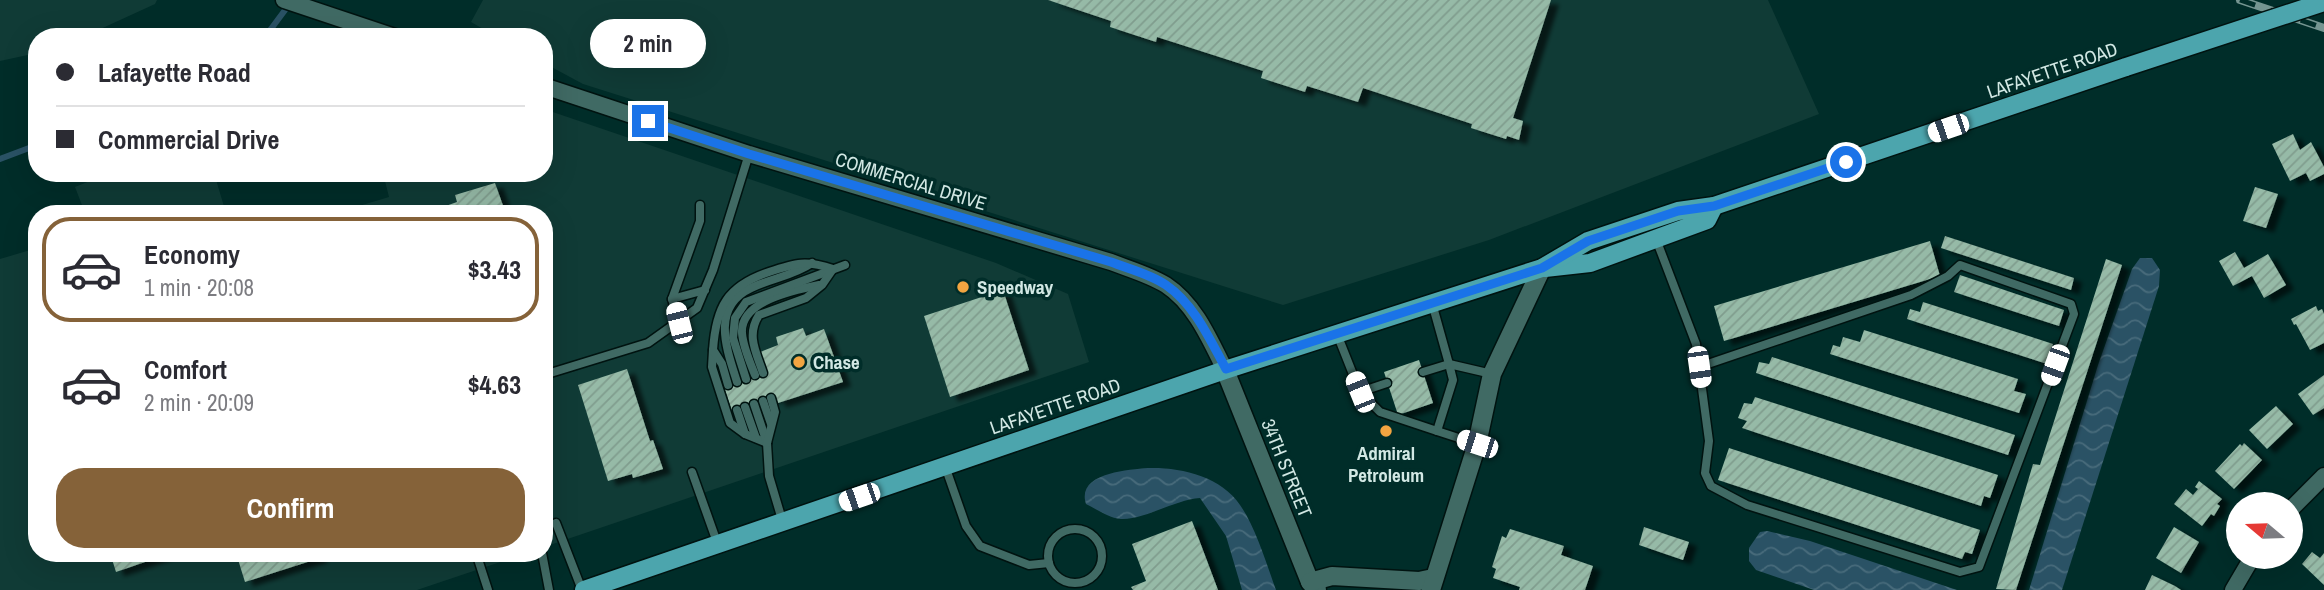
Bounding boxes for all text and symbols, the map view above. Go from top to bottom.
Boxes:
callout: 2 min [590,19,706,68]
text: 2 min [623,28,673,59]
street label: LAFAYETTE ROAD [1983,35,2121,105]
text: Lafayette Road [98,55,251,90]
route end [632,105,664,137]
car [1925,111,1972,145]
text: Commercial Drive [98,122,279,157]
street label: COMMERCIAL DRIVE [832,146,990,216]
route start [1830,146,1862,178]
text: Economy [144,237,240,272]
icon: car [60,238,123,301]
text: $3.43 [468,252,521,287]
text: 1 min · 20:08 [144,272,254,303]
place label: Speedway [977,274,1054,300]
marker: Speedway [955,279,971,295]
car [664,300,695,346]
car [2038,342,2073,388]
car [1686,345,1713,389]
place label: Chase [813,349,860,375]
text: Comfort [144,352,227,387]
icon: car [60,353,123,416]
marker: Chase [791,354,807,370]
text: $4.63 [468,367,521,402]
car [1343,369,1378,415]
street label: LAFAYETTE ROAD [986,371,1124,441]
text: 2 min · 20:09 [144,387,254,418]
street label: 34TH STREET [1255,415,1319,521]
marker: Admiral Petroleum [1378,423,1394,439]
car [1454,428,1501,460]
place label: Admiral Petroleum [1348,440,1424,488]
button: Confirm [56,468,525,548]
car [836,480,883,514]
north arrow [2226,492,2303,569]
map controls [2226,492,2303,569]

